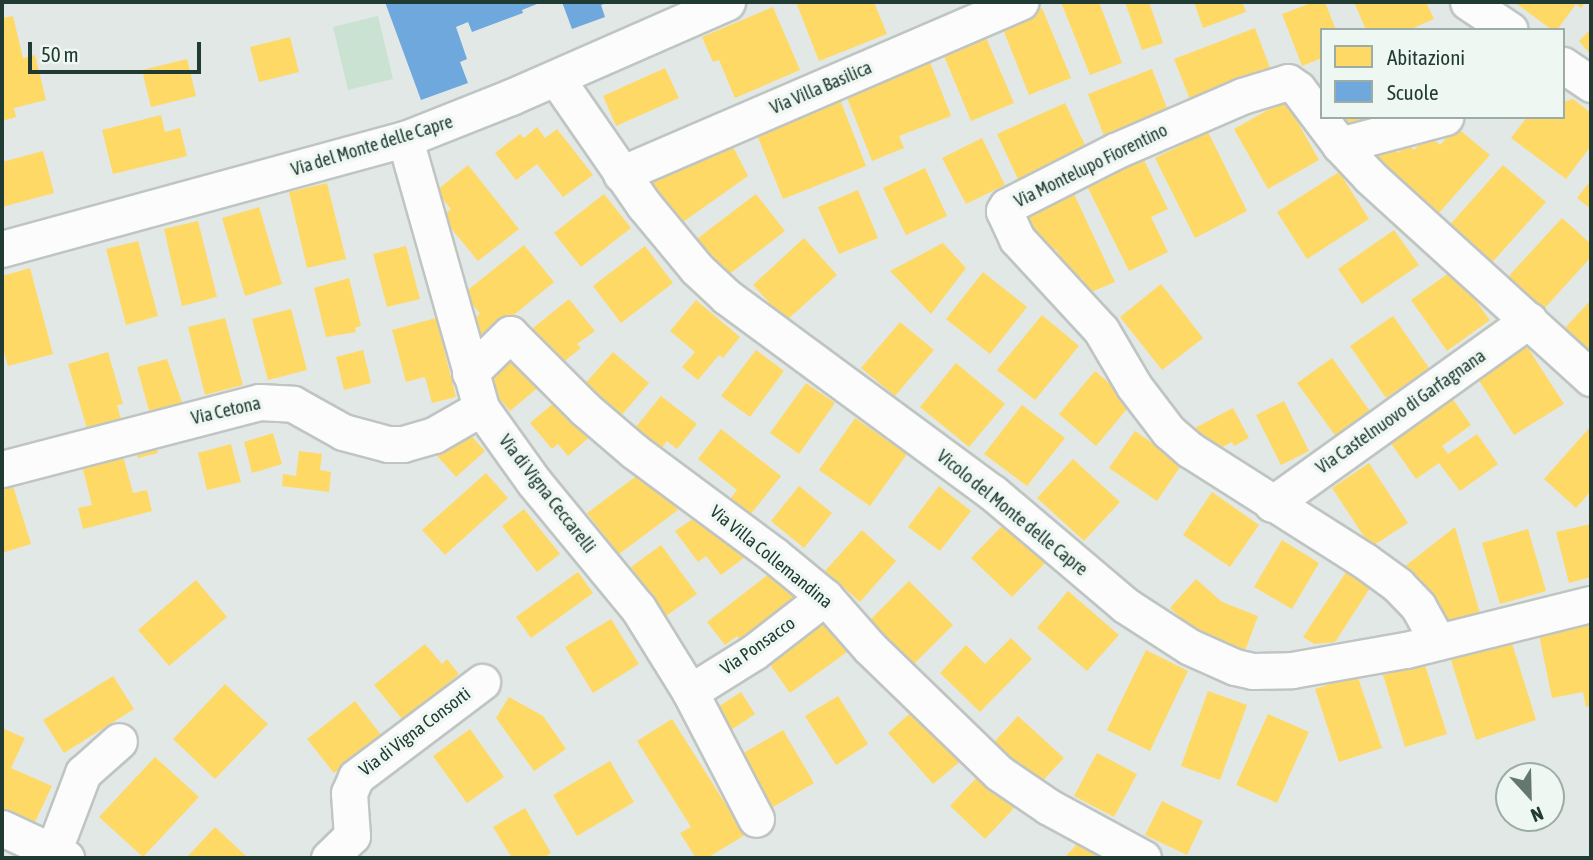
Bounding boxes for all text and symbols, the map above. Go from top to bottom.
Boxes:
scale bar [32,28,205,72]
legend [1320,28,1565,119]
text: 50 m [41,42,79,66]
text: Abitazioni [1387,45,1465,69]
street label: Via Villa Basilica [767,57,875,119]
text: Scuole [1387,80,1439,104]
street label: Via del Monte delle Capre [289,111,455,181]
street label: Via Montelupo Fiorentino [1011,120,1171,212]
street label: Via Castelnuovo di Garfagnana [1312,345,1490,479]
street label: Via Cetona [189,393,263,429]
street label: Via di Vigna Ceccarelli [494,431,600,557]
street label: Vicolo del Monte delle Capre [932,446,1092,580]
street label: Via Villa Collemandina [706,501,836,613]
street label: Via Ponsacco [717,612,799,680]
street label: Via di Vigna Consorti [355,683,475,781]
north arrow [1495,762,1565,832]
text: N [1528,802,1546,827]

